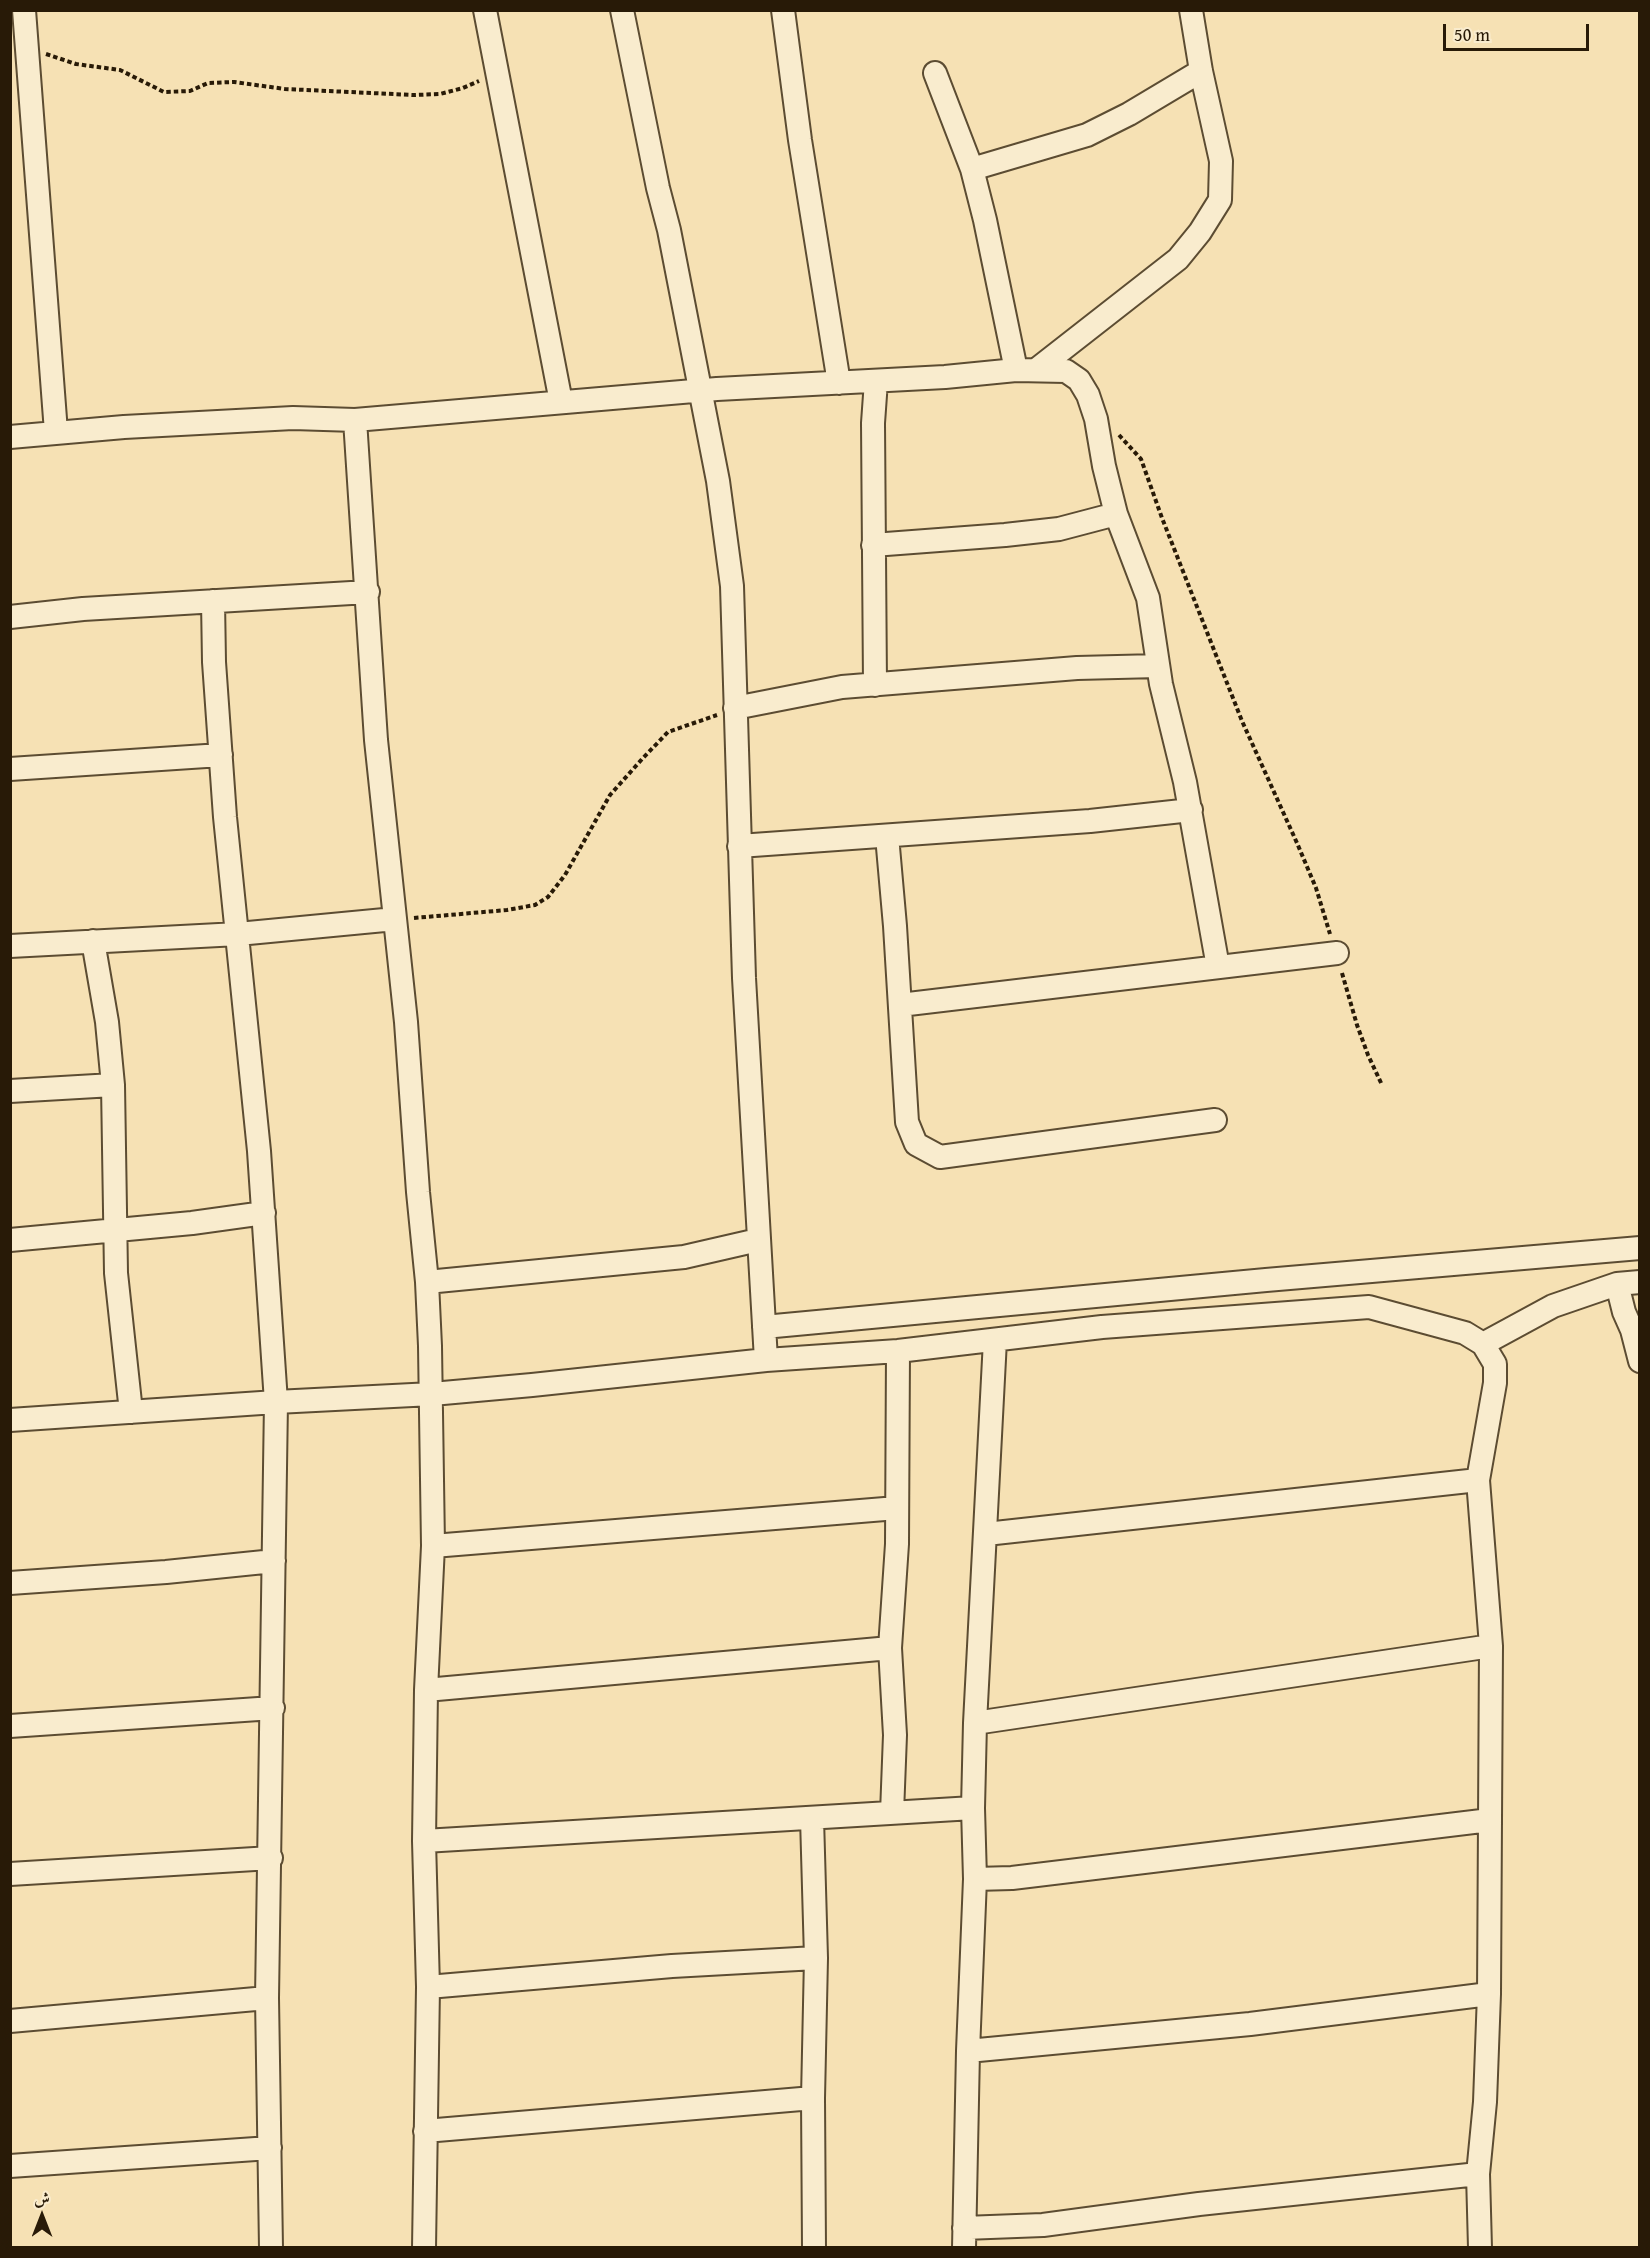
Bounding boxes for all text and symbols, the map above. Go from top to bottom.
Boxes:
scale bar [1446,12,1592,50]
text: 50 m [1454,21,1490,48]
north arrow [12,2186,72,2246]
text: ش [34,2186,50,2210]

